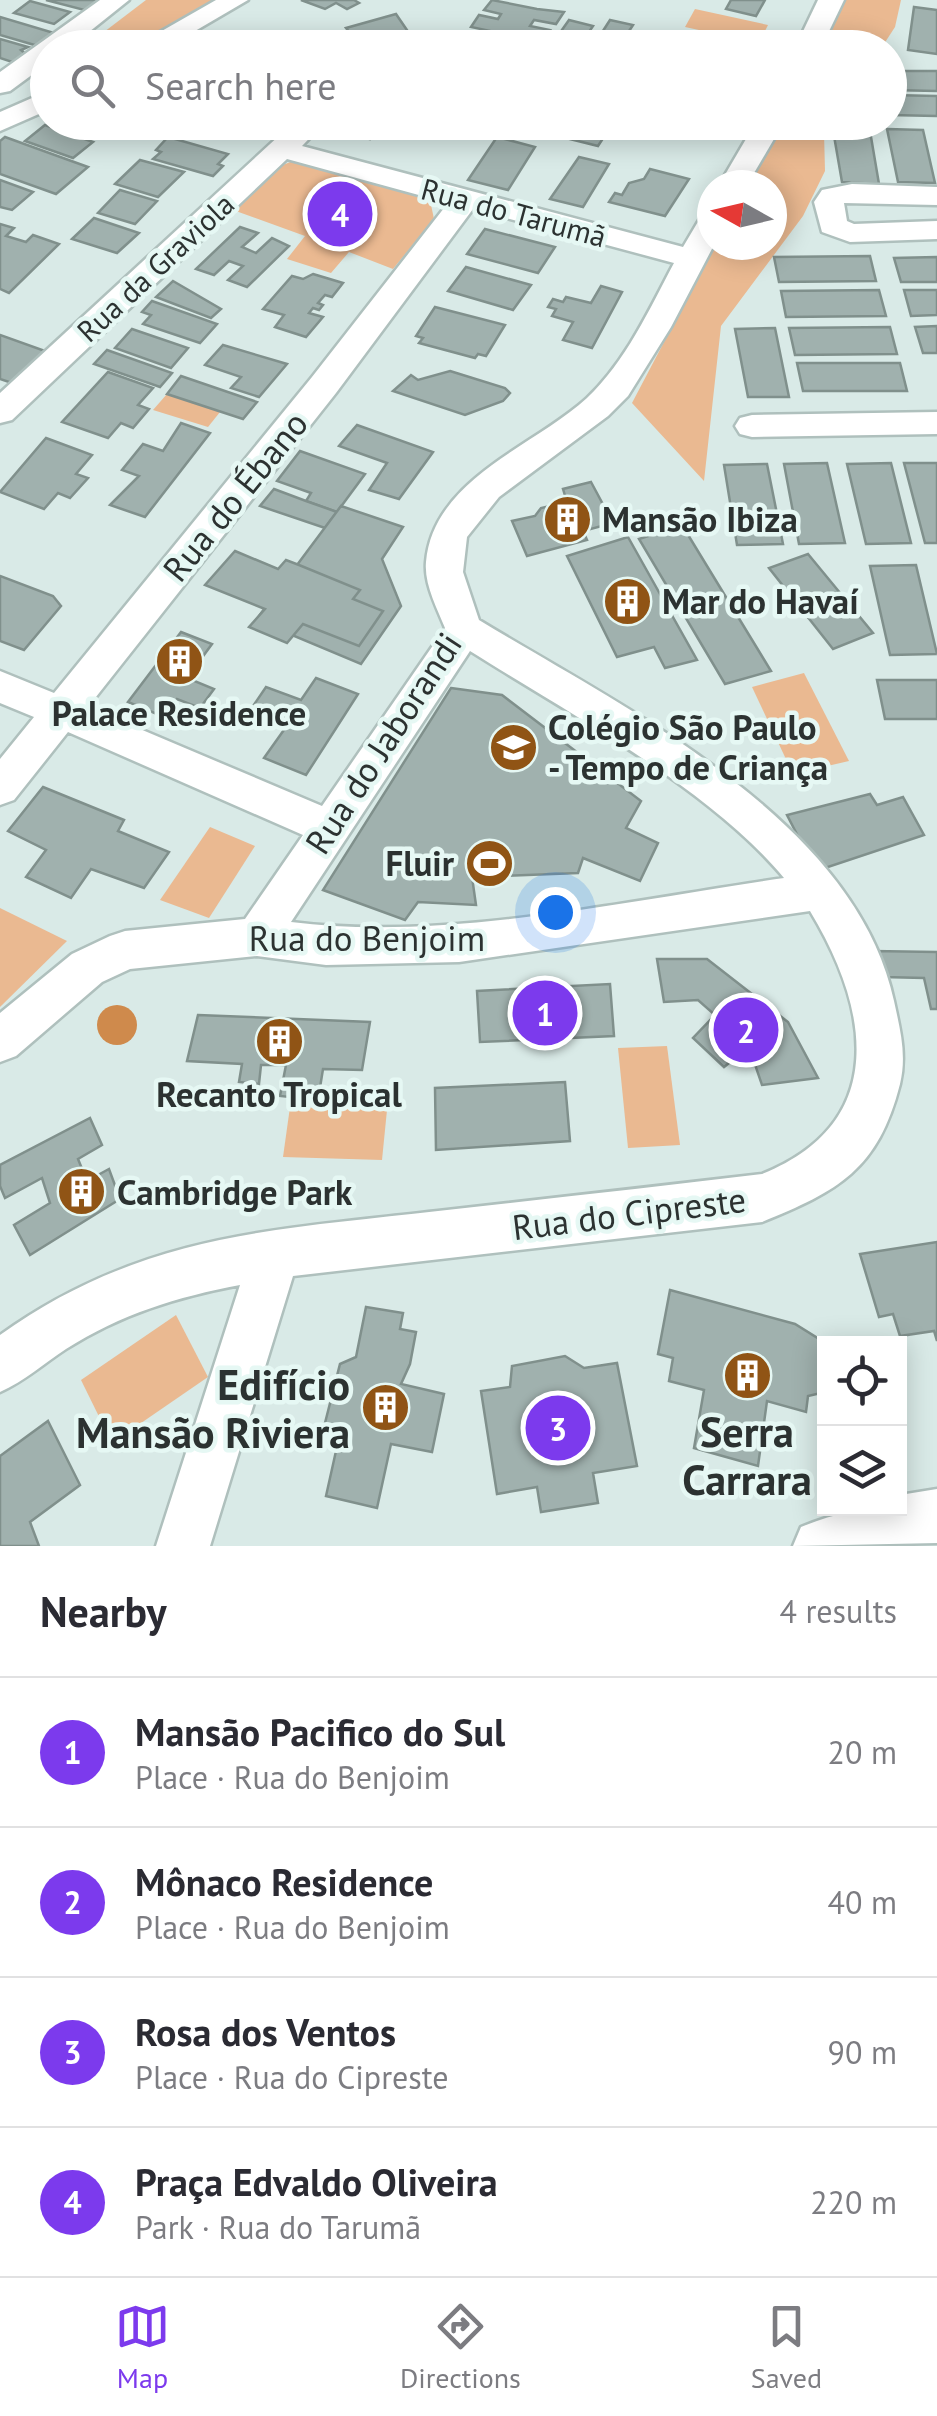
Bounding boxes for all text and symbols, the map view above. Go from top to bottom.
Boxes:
search box [30,30,907,140]
icon: search [65,58,120,113]
text: Search here [145,61,337,110]
street label: Rua do Tarumã [417,169,611,255]
north arrow [697,170,787,260]
pin: 4 [308,176,372,252]
street label: Rua da Graviola [68,184,242,350]
street label: Rua do Ébano [152,402,318,590]
building icon: Mansão Ibiza [541,493,593,545]
place label: Mansão Ibiza [602,496,798,542]
building icon: Mar do Havaí [601,575,653,627]
place label: Mar do Havaí [662,578,859,624]
street label: Rua do Jaborandi [294,624,472,862]
building icon: Palace Residence [153,635,205,687]
place label: Palace Residence [52,690,306,736]
place label: Colégio São Paulo - Tempo de Criança [548,704,828,790]
school or university icon: Colégio São Paulo - Tempo de Criança [487,721,539,773]
sports icon: Fluir [463,837,515,889]
place label: Fluir [385,840,455,886]
your location [530,887,581,938]
street label: Rua do Benjoim [249,915,485,961]
pin: 1 [512,976,578,1050]
pin: 2 [714,992,778,1068]
building icon: Recanto Tropical [253,1016,305,1068]
place label: Recanto Tropical [156,1071,402,1117]
building icon: Cambridge Park [56,1166,108,1218]
place label: Cambridge Park [117,1169,353,1215]
street label: Rua do Cipreste [510,1176,748,1250]
map controls [817,1336,907,1516]
button: locate [817,1336,907,1426]
building icon: Serra Carrara [721,1349,773,1401]
place label: Edifício Mansão Riviera [76,1357,350,1460]
building icon: Edifício Mansão Riviera [359,1382,411,1434]
pin: 3 [526,1390,590,1466]
place label: Serra Carrara [682,1404,812,1507]
button: layers [817,1426,907,1516]
text: Nearby [40,1584,167,1639]
text: 4 results [779,1590,897,1632]
text: Mansão Pacifico do Sul [135,1707,505,1756]
text: 1 [63,1731,82,1773]
text: 20 m [828,1731,897,1773]
text: Place · Rua do Benjoim [135,1756,450,1798]
text: Mônaco Residence [135,1857,433,1906]
text: 2 [63,1881,82,1923]
text: 40 m [828,1881,897,1923]
text: Place · Rua do Benjoim [135,1906,450,1948]
text: Rosa dos Ventos [135,2007,396,2056]
text: 3 [63,2031,82,2073]
text: 90 m [828,2031,897,2073]
text: Place · Rua do Cipreste [135,2056,449,2098]
text: Praça Edvaldo Oliveira [135,2157,498,2206]
text: 4 [63,2181,82,2223]
text: 220 m [810,2181,897,2223]
text: Park · Rua do Tarumã [135,2206,421,2248]
tab: Map [115,2299,170,2396]
tab: Directions [400,2299,521,2396]
tab: Saved [751,2299,822,2396]

